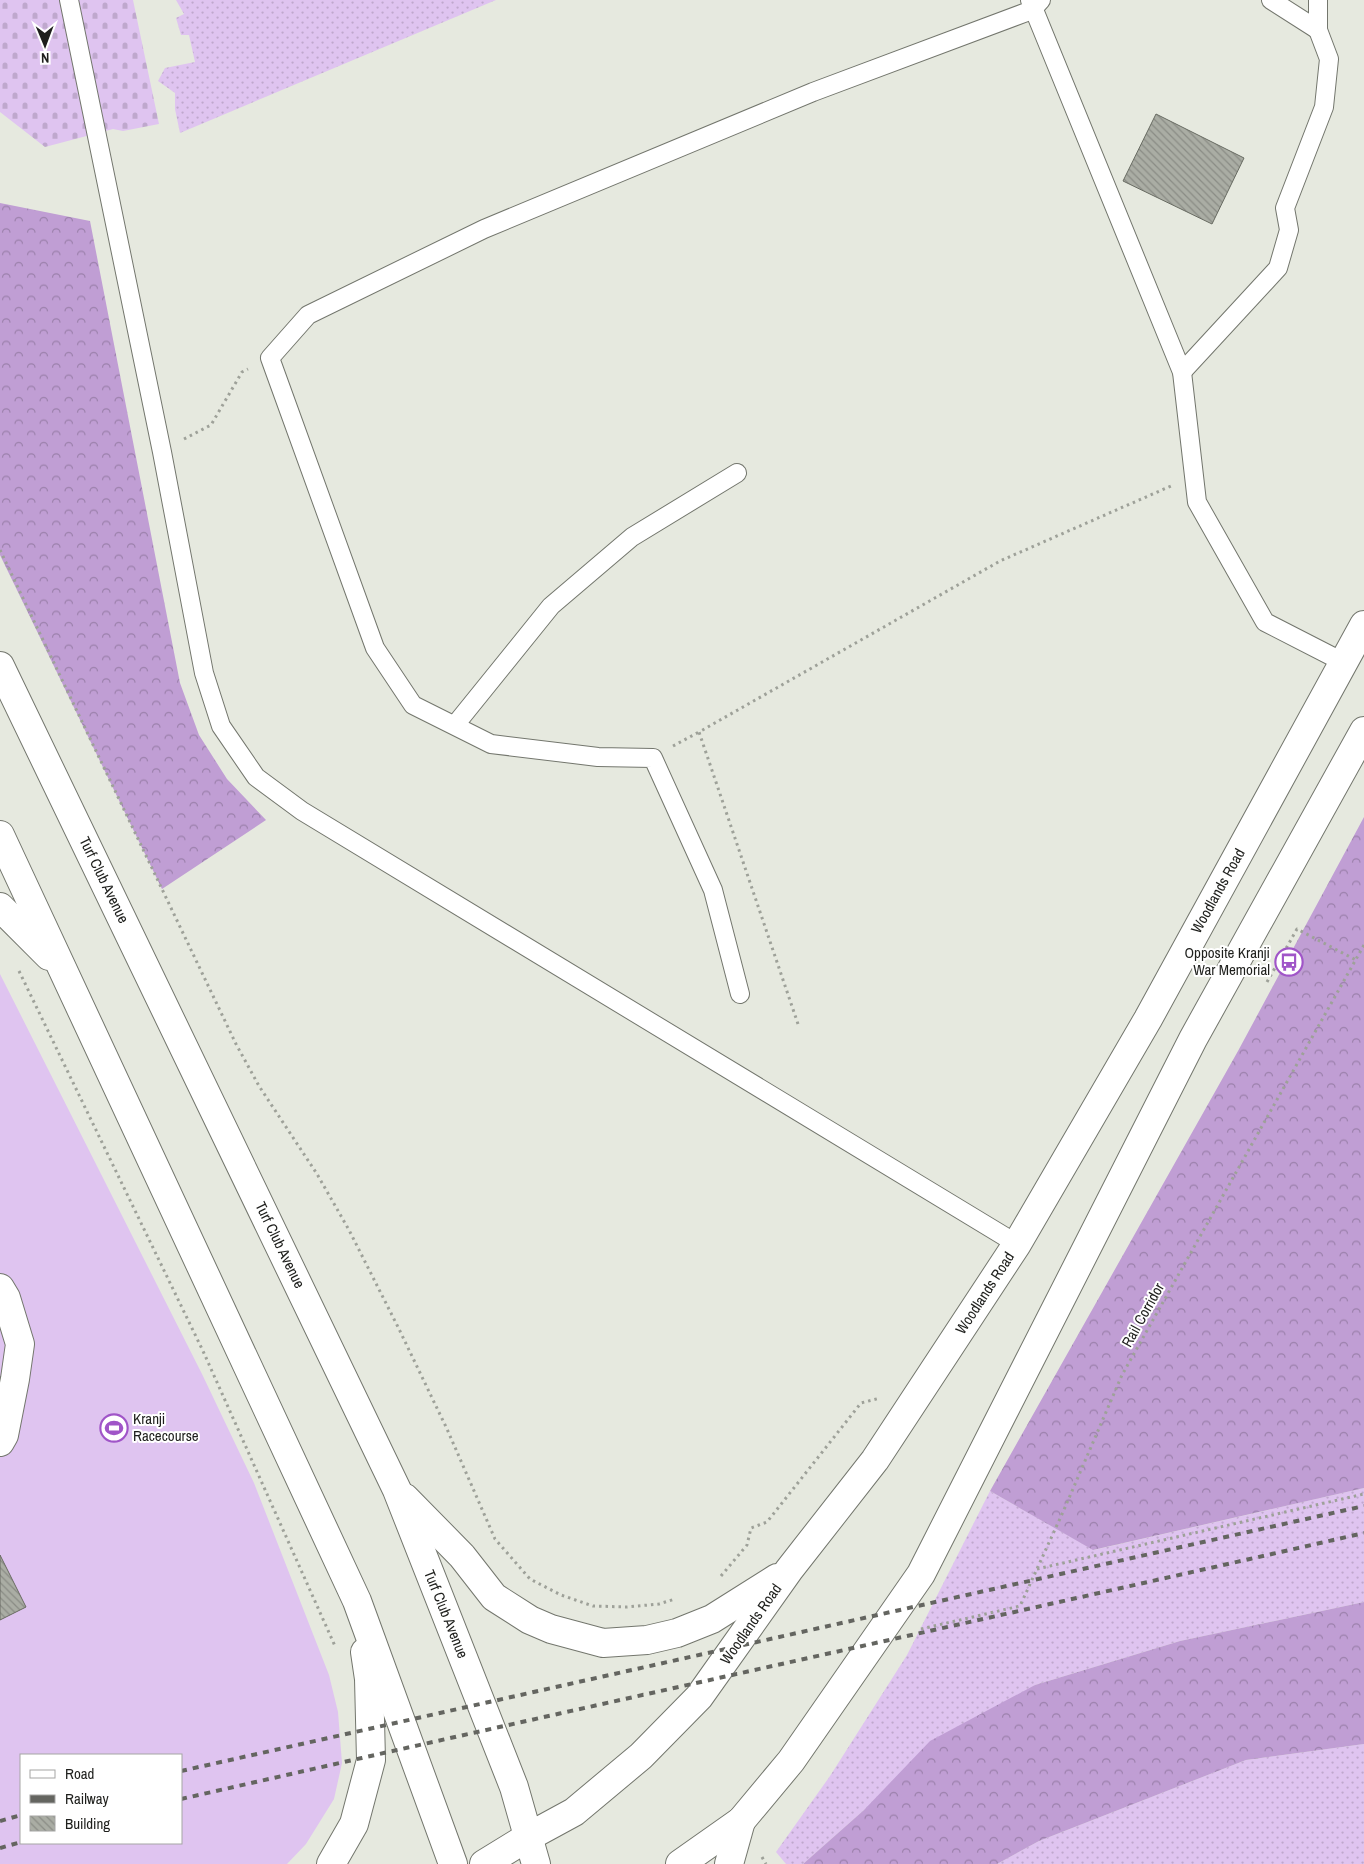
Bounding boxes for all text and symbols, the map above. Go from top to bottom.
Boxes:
north arrow [20,20,70,70]
text: N [41,49,50,67]
street label: Turf Club Avenue [74,833,135,927]
street label: Woodlands Road [1186,844,1250,937]
place label: Opposite Kranji War Memorial [1185,942,1270,980]
bus stop icon: Opposite Kranji War Memorial [1274,947,1304,977]
street label: Turf Club Avenue [250,1198,311,1292]
street label: Woodlands Road [950,1248,1019,1338]
street label: Rail Corridor [1116,1279,1169,1351]
place label: Kranji Racecourse [133,1408,199,1446]
sports icon: Kranji Racecourse [99,1413,129,1443]
street label: Turf Club Avenue [419,1566,474,1661]
street label: Woodlands Road [715,1579,786,1668]
legend [20,1754,182,1844]
text: Road [65,1763,94,1784]
text: Railway [65,1788,110,1809]
text: Building [65,1813,110,1834]

